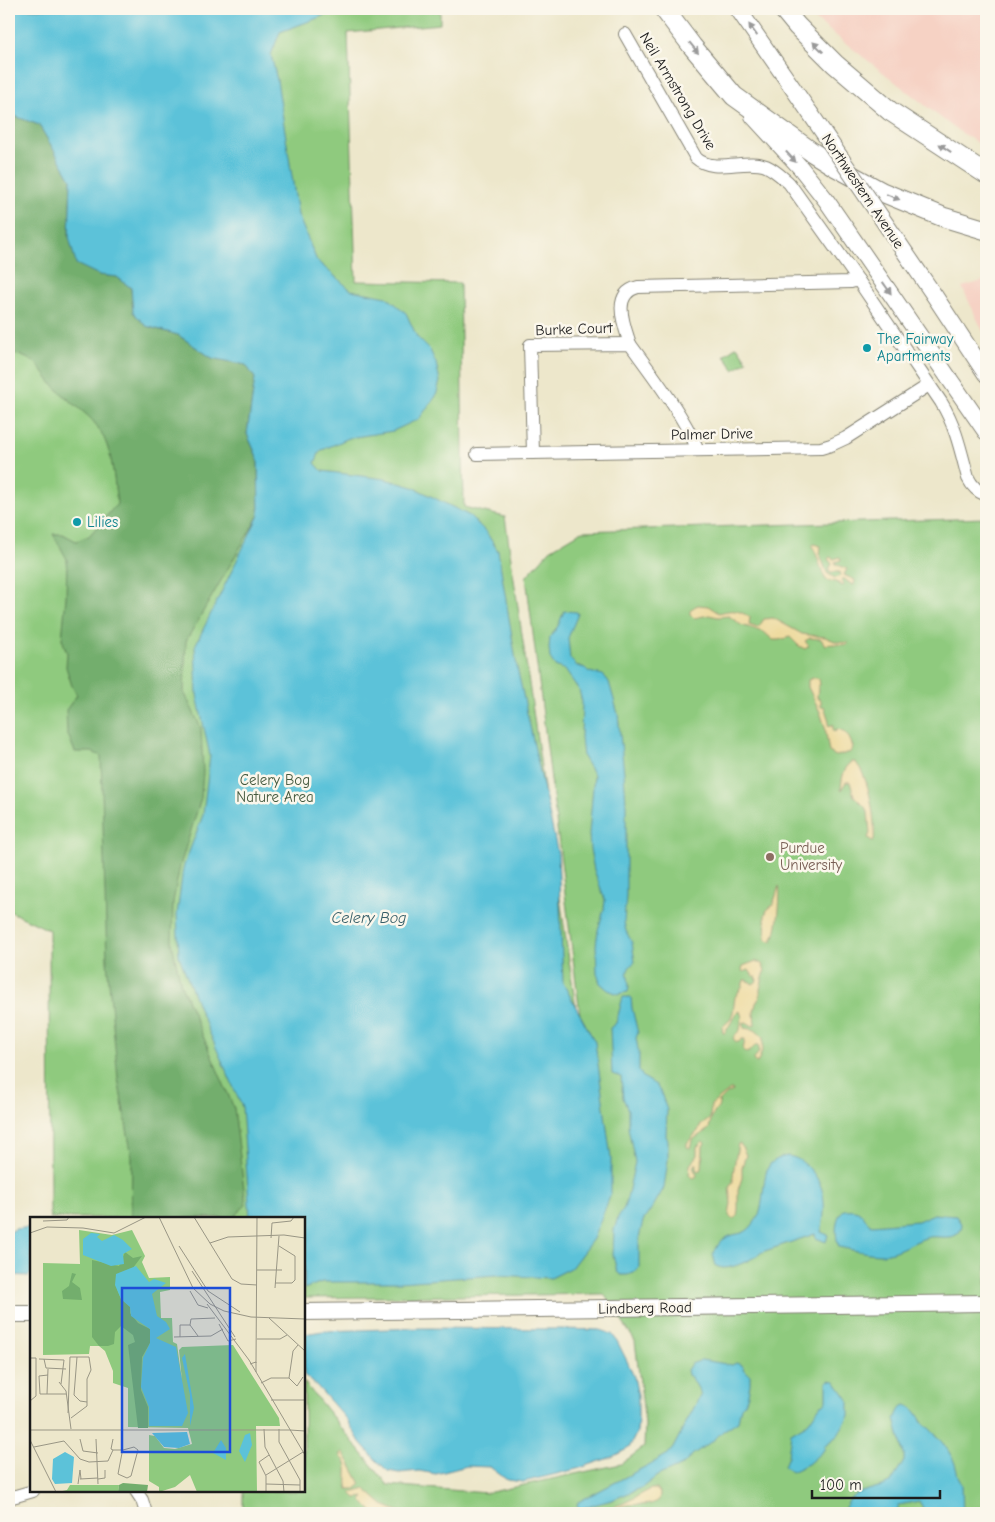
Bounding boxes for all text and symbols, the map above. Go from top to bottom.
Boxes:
one-way arrow [748,23,758,37]
street label: Neil Armstrong Drive [636,29,720,153]
one-way arrow [688,41,699,54]
one-way arrow [813,41,825,53]
street label: Northwestern Avenue [818,130,908,252]
one-way arrow [938,143,952,153]
one-way arrow [785,151,797,163]
one-way arrow [886,193,900,201]
one-way arrow [882,281,892,295]
street label: Burke Court [535,319,614,339]
place label: The Fairway Apartments [877,330,954,365]
marker: The Fairway Apartments [861,342,873,354]
street label: Palmer Drive [671,424,754,444]
place label: Lilies [87,513,118,531]
marker: Lilies [71,516,83,528]
park label: Celery Bog Nature Area [236,771,314,806]
place label: Purdue University [780,839,842,874]
marker: Purdue University [764,851,776,863]
water label: Celery Bog [331,909,407,927]
inset map [30,1217,305,1492]
street label: Lindberg Road [598,1298,692,1318]
scale bar [812,1467,940,1499]
text: 100 m [820,1476,862,1494]

